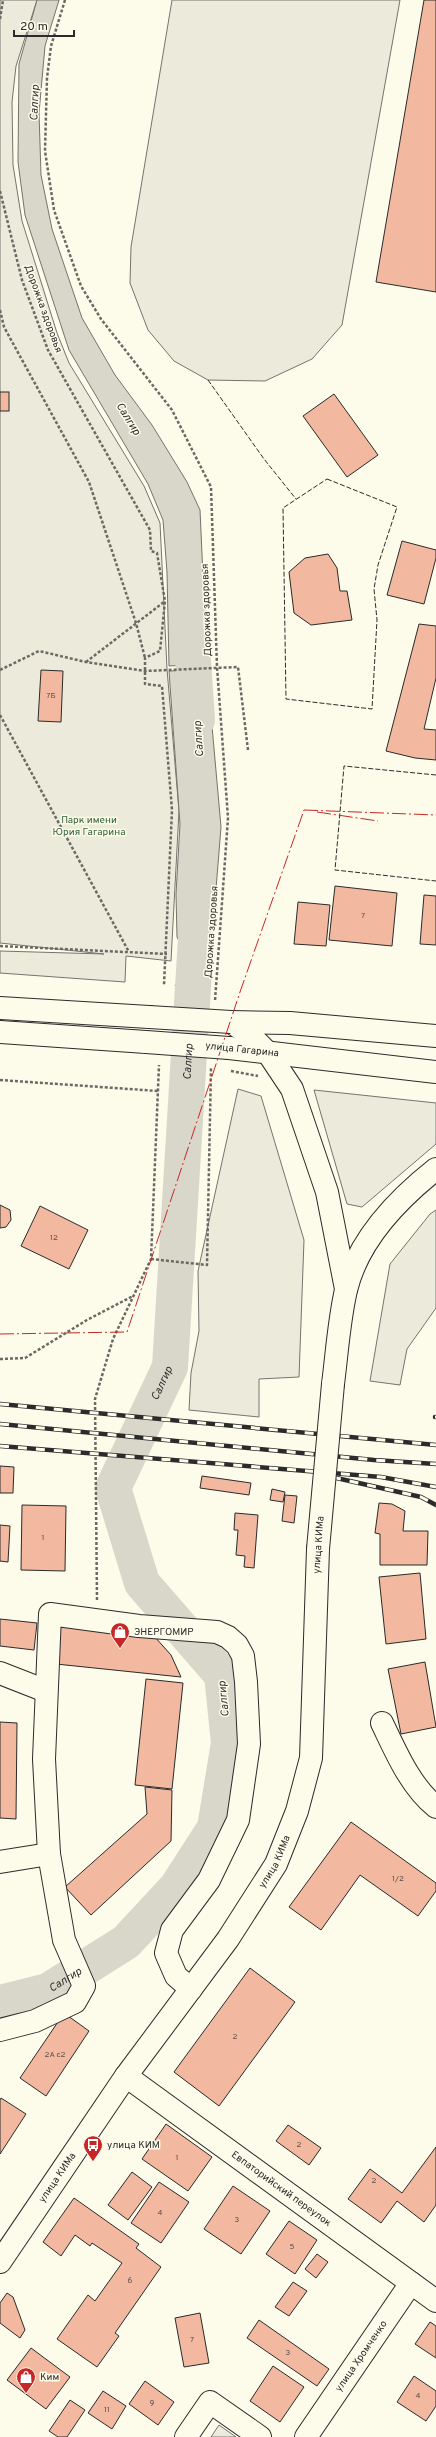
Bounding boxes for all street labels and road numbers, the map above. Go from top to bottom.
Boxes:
street label: Дорожка здоровья [21,263,65,355]
street label: Дорожка здоровья [199,564,215,656]
street label: Дорожка здоровья [202,885,222,979]
street label: улица Гагарина [205,1040,279,1060]
street label: улица КИМа [311,1516,327,1574]
street label: улица КИМа [256,1833,293,1891]
street label: Евпаторийский переулок [229,2148,334,2230]
street label: улица КИМа [36,2150,79,2205]
street label: улица Хромченко [332,2317,390,2394]

